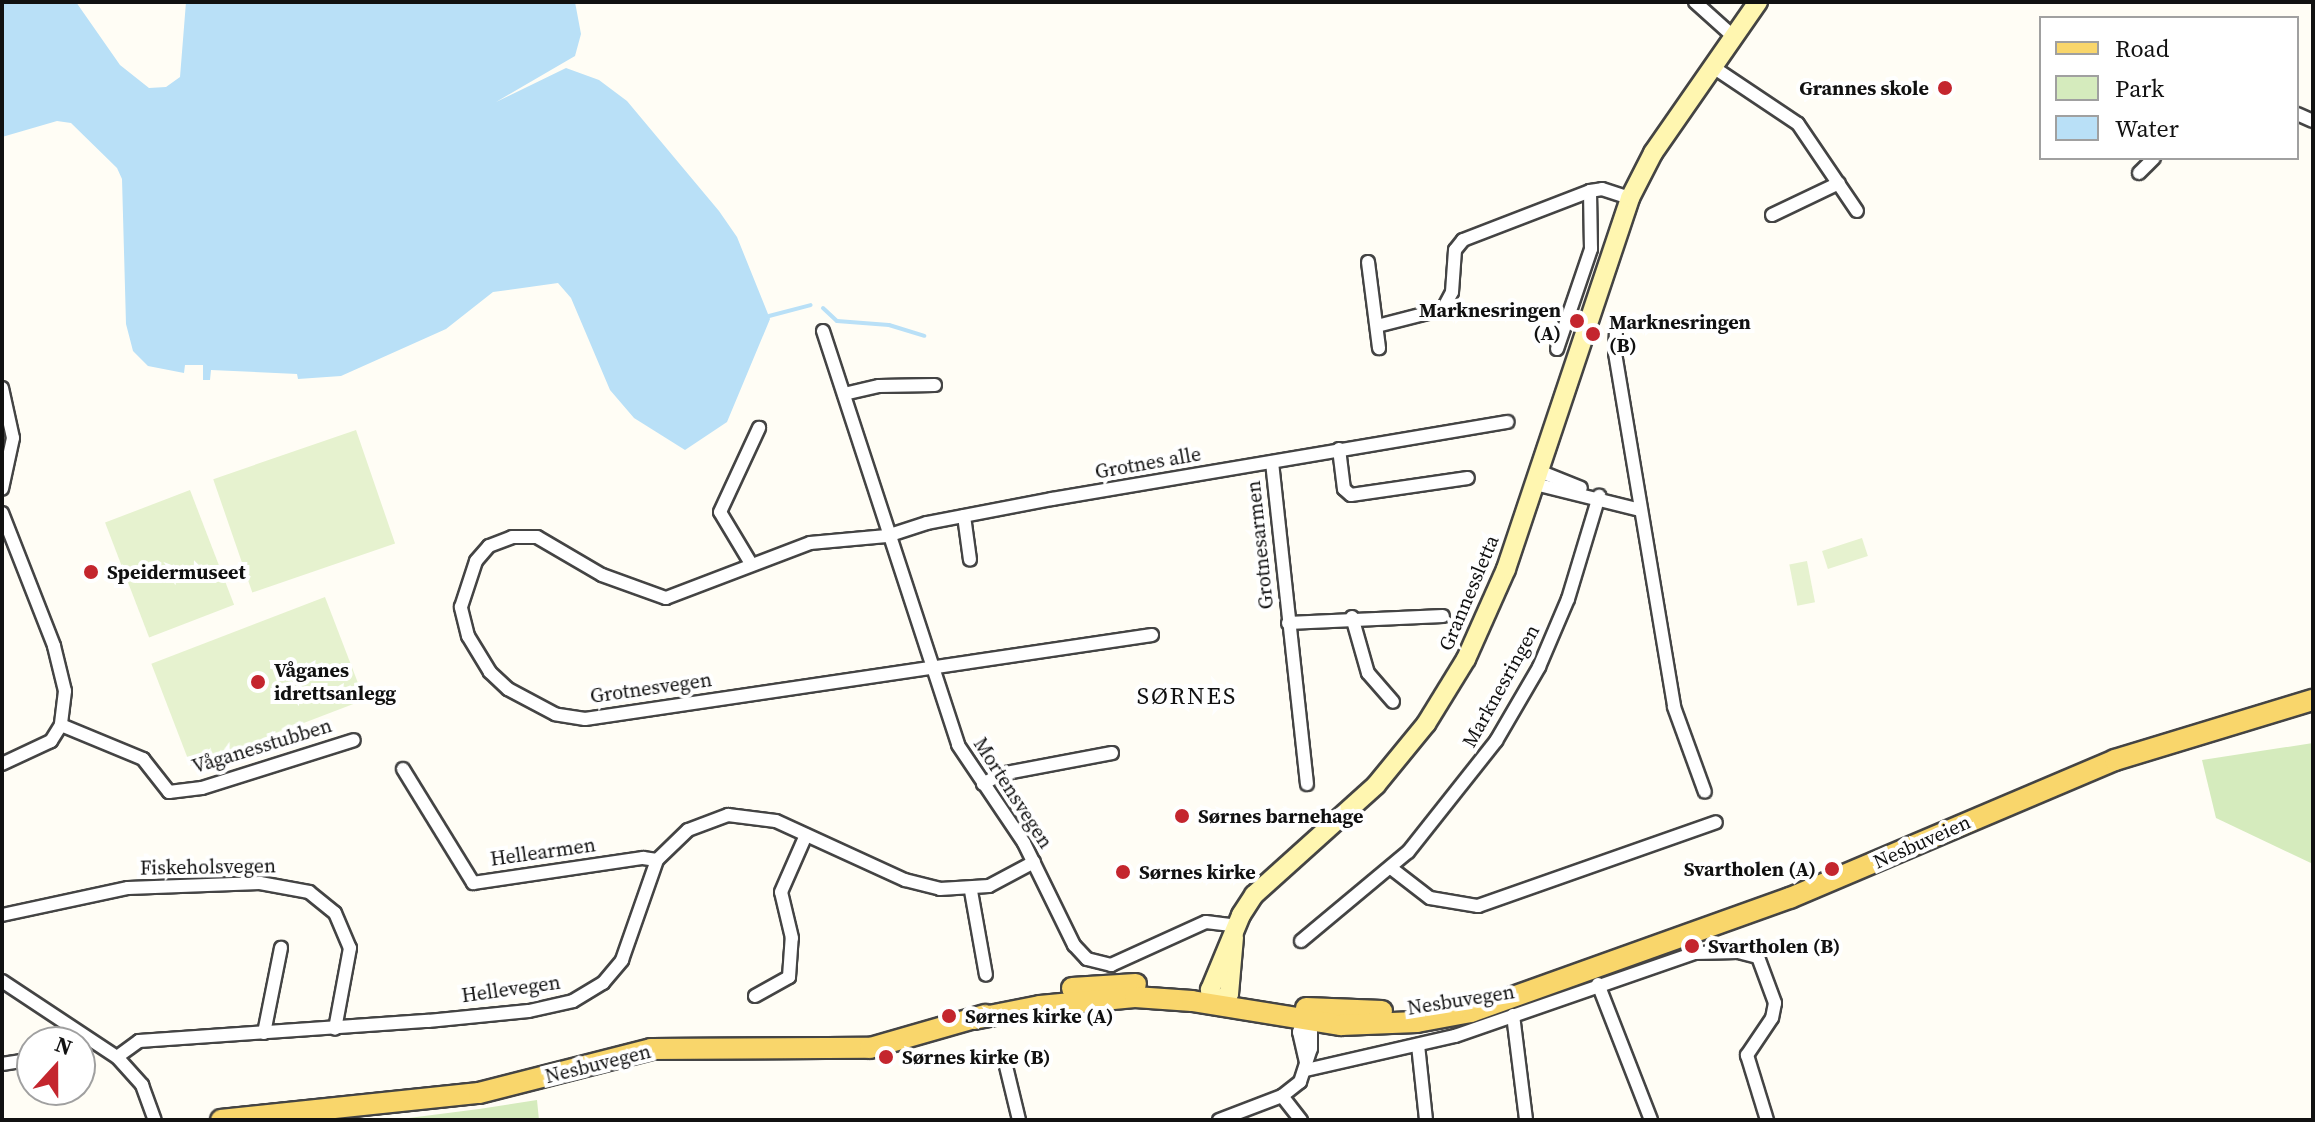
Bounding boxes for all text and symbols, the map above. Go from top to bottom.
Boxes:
legend [2039,16,2299,160]
text: Road [2115,32,2169,65]
text: Park [2115,72,2164,105]
place label: Grannes skole [1799,76,1929,100]
marker: Grannes skole [1936,79,1954,97]
text: Water [2115,112,2179,145]
place label: Marknesringen (A) [1419,298,1561,345]
place label: Marknesringen (B) [1609,310,1751,357]
marker: Marknesringen (A) [1568,312,1586,330]
marker: Marknesringen (B) [1584,325,1602,343]
street label: Grotnes alle [1093,442,1203,484]
street label: Grotnesarmen [1241,480,1279,610]
street label: Grannessletta [1434,532,1504,654]
place label: Speidermuseet [107,560,246,584]
marker: Speidermuseet [82,563,100,581]
street label: Marknesringen [1457,620,1545,752]
place label: Våganes idrettsanlegg [274,658,396,705]
street label: Grotnesvegen [589,668,713,708]
marker: Våganes idrettsanlegg [249,673,267,691]
district label: SØRNES [1137,682,1237,710]
street label: Våganesstubben [189,713,335,779]
street label: Mortensvegen [968,733,1058,853]
place label: Sørnes barnehage [1198,804,1364,828]
marker: Sørnes barnehage [1173,807,1191,825]
street label: Nesbuveien [1870,810,1974,874]
street label: Hellearmen [489,833,597,871]
street label: Fiskeholsvegen [140,854,276,880]
place label: Svartholen (A) [1684,857,1816,881]
place label: Sørnes kirke [1139,860,1256,884]
marker: Svartholen (A) [1823,860,1841,878]
marker: Sørnes kirke [1114,863,1132,881]
place label: Svartholen (B) [1708,934,1840,958]
marker: Svartholen (B) [1683,937,1701,955]
street label: Hellevegen [460,970,562,1008]
street label: Nesbuvegen [1406,980,1516,1020]
place label: Sørnes kirke (A) [965,1004,1114,1028]
marker: Sørnes kirke (A) [940,1007,958,1025]
north arrow [16,1026,96,1106]
text: N [51,1029,77,1062]
street label: Nesbuvegen [543,1039,653,1089]
place label: Sørnes kirke (B) [902,1045,1051,1069]
marker: Sørnes kirke (B) [877,1048,895,1066]

